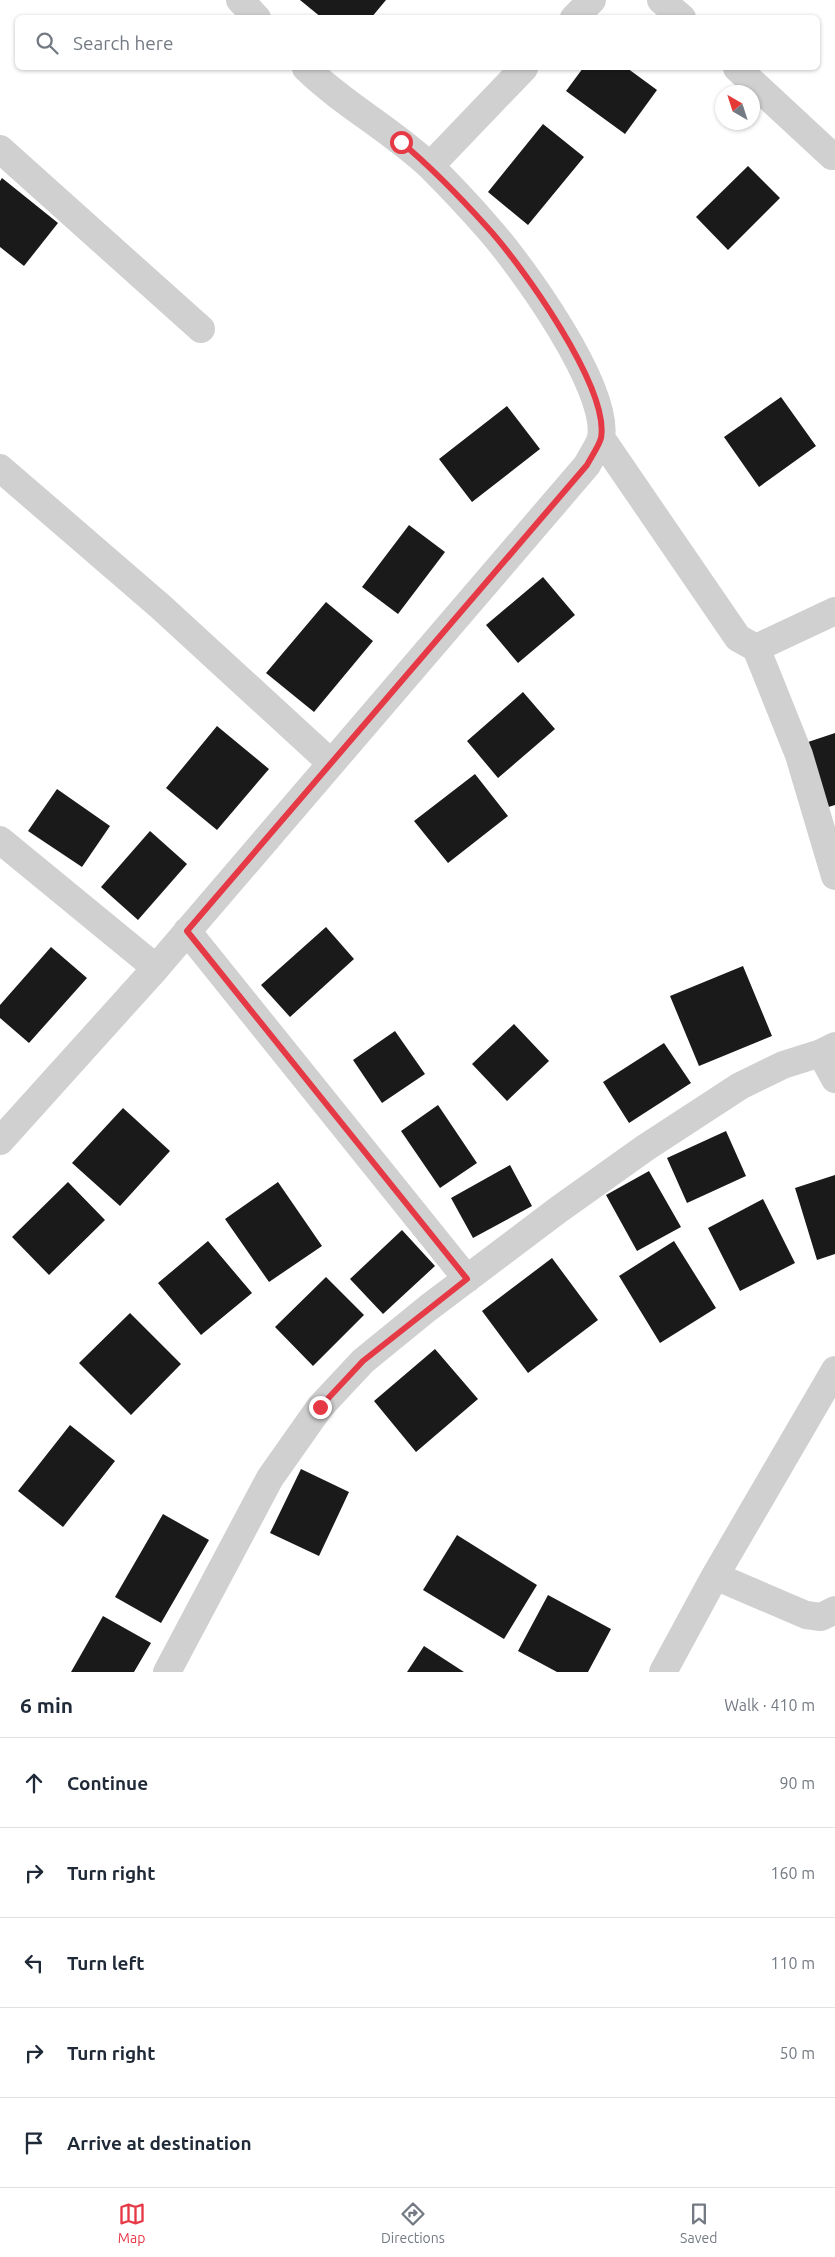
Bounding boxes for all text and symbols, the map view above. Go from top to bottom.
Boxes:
search box [15,15,820,70]
icon: search [33,29,61,57]
text: Search here [73,32,173,54]
north arrow [715,85,760,130]
route start [390,131,413,154]
route end [309,1396,332,1419]
text: 6 min [20,1693,73,1717]
text: Walk · 410 m [724,1696,815,1714]
icon: ahead [20,1769,48,1797]
text: Continue [67,1772,148,1794]
text: 90 m [779,1774,815,1792]
icon: right [20,1859,48,1887]
text: Turn right [67,1862,155,1884]
text: 160 m [770,1864,815,1882]
icon: left [20,1949,48,1977]
text: Turn left [67,1952,145,1974]
text: 110 m [770,1954,815,1972]
icon: right [20,2039,48,2067]
text: Turn right [67,2042,155,2064]
text: 50 m [779,2044,815,2062]
icon: arrive [20,2129,48,2157]
text: Arrive at destination [67,2132,252,2154]
tab: Map [118,2200,146,2246]
tab: Directions [381,2200,445,2246]
tab: Saved [680,2200,717,2246]

